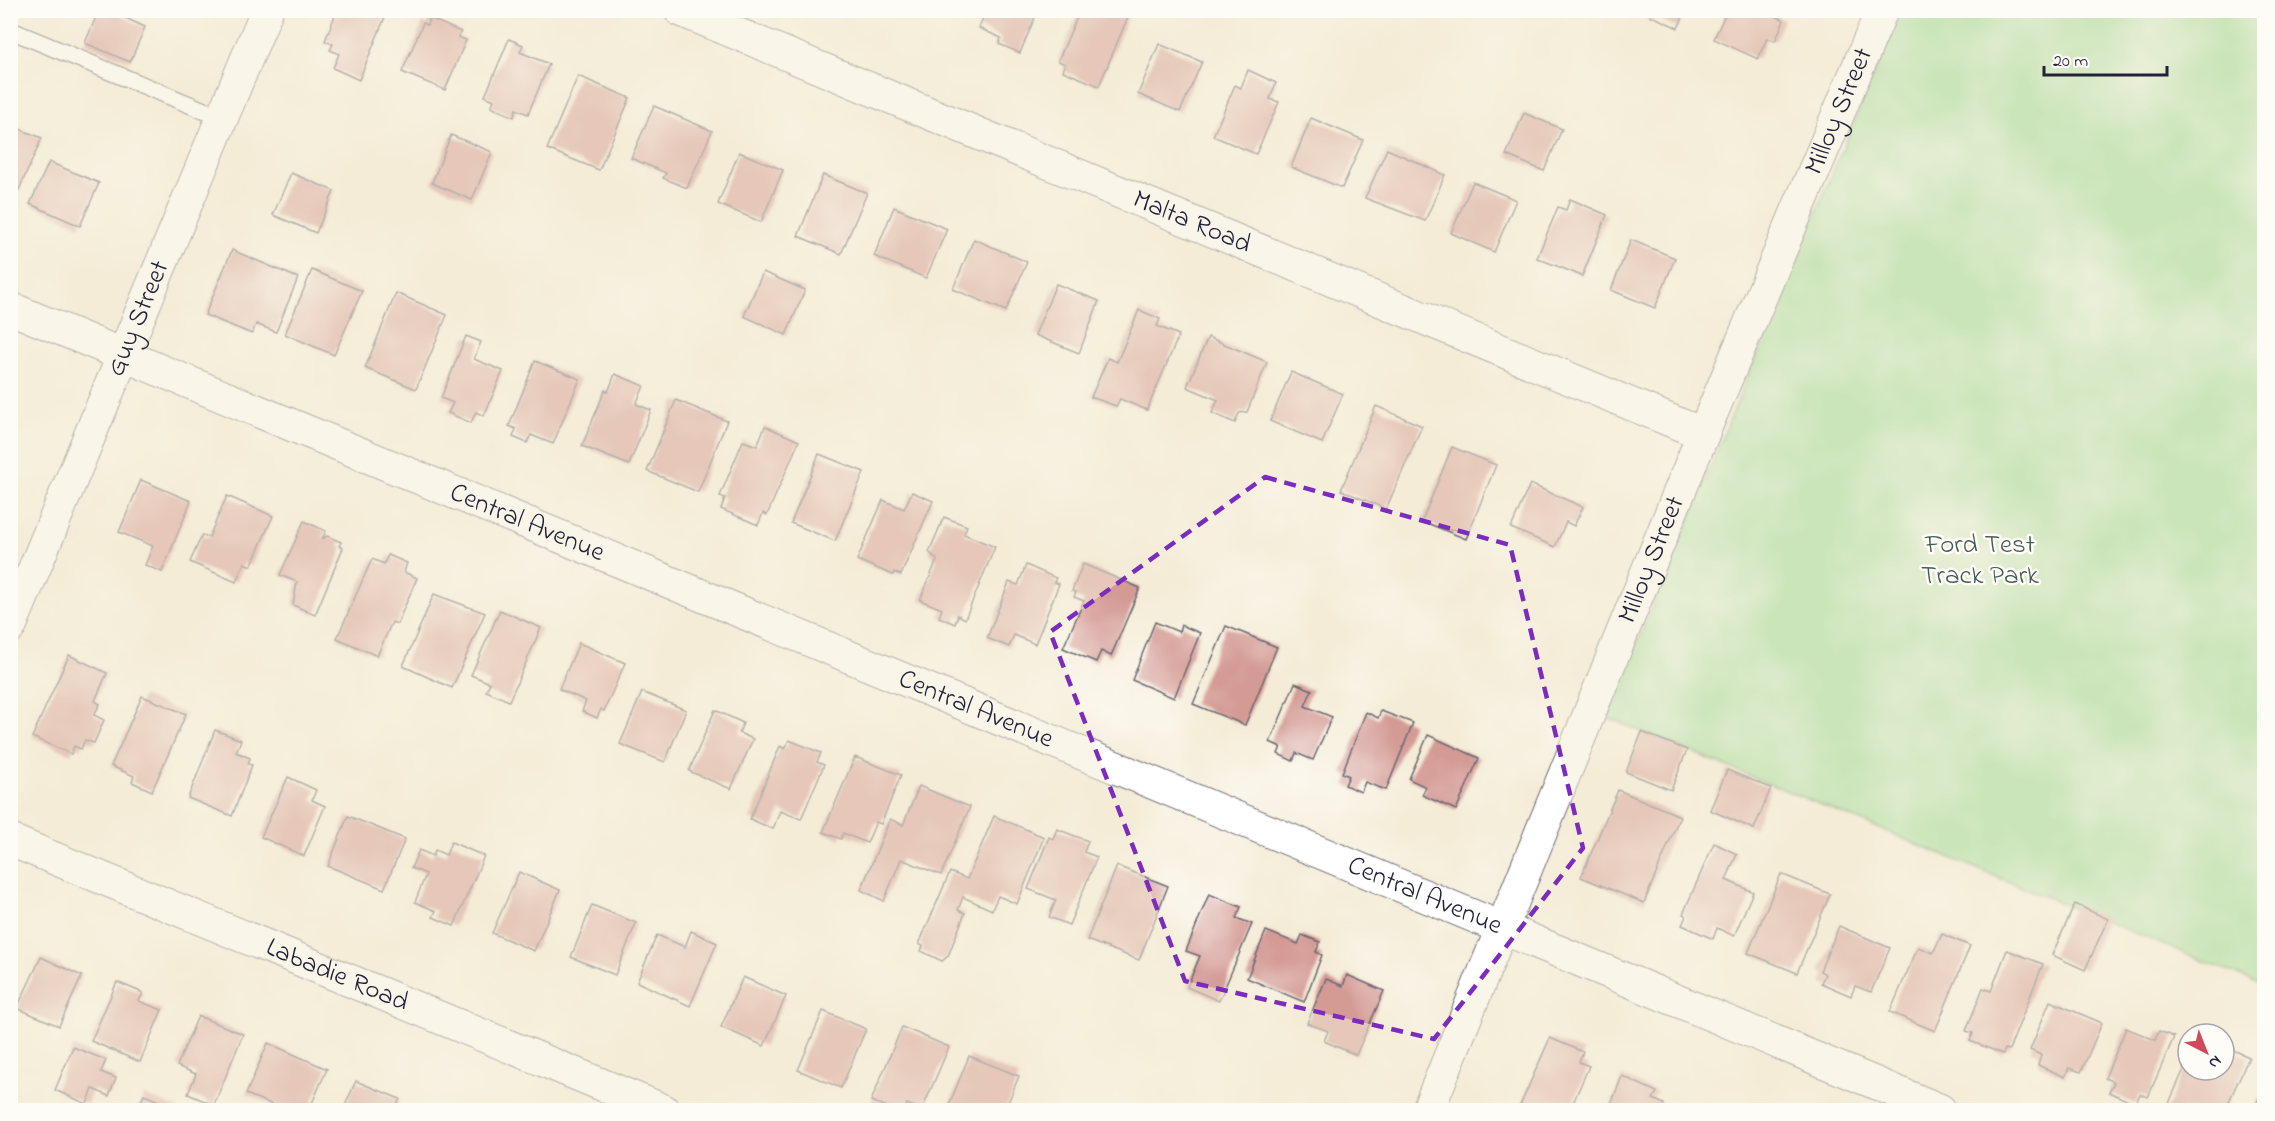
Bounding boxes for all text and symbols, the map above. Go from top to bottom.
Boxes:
scale bar [2044,39,2167,77]
street label: Milloy Street [1795,42,1883,181]
text: 20 m [2053,49,2088,75]
street label: Malta Road [1127,180,1257,264]
street label: Guy Street [97,255,180,383]
street label: Central Avenue [444,473,611,573]
street label: Milloy Street [1608,490,1695,629]
park label: Ford Test Track Park [1921,526,2039,596]
street label: Central Avenue [893,660,1060,759]
street label: Central Avenue [1341,846,1509,946]
street label: Labadie Road [260,928,414,1022]
north arrow [2176,1022,2236,1082]
text: N [2203,1049,2227,1074]

